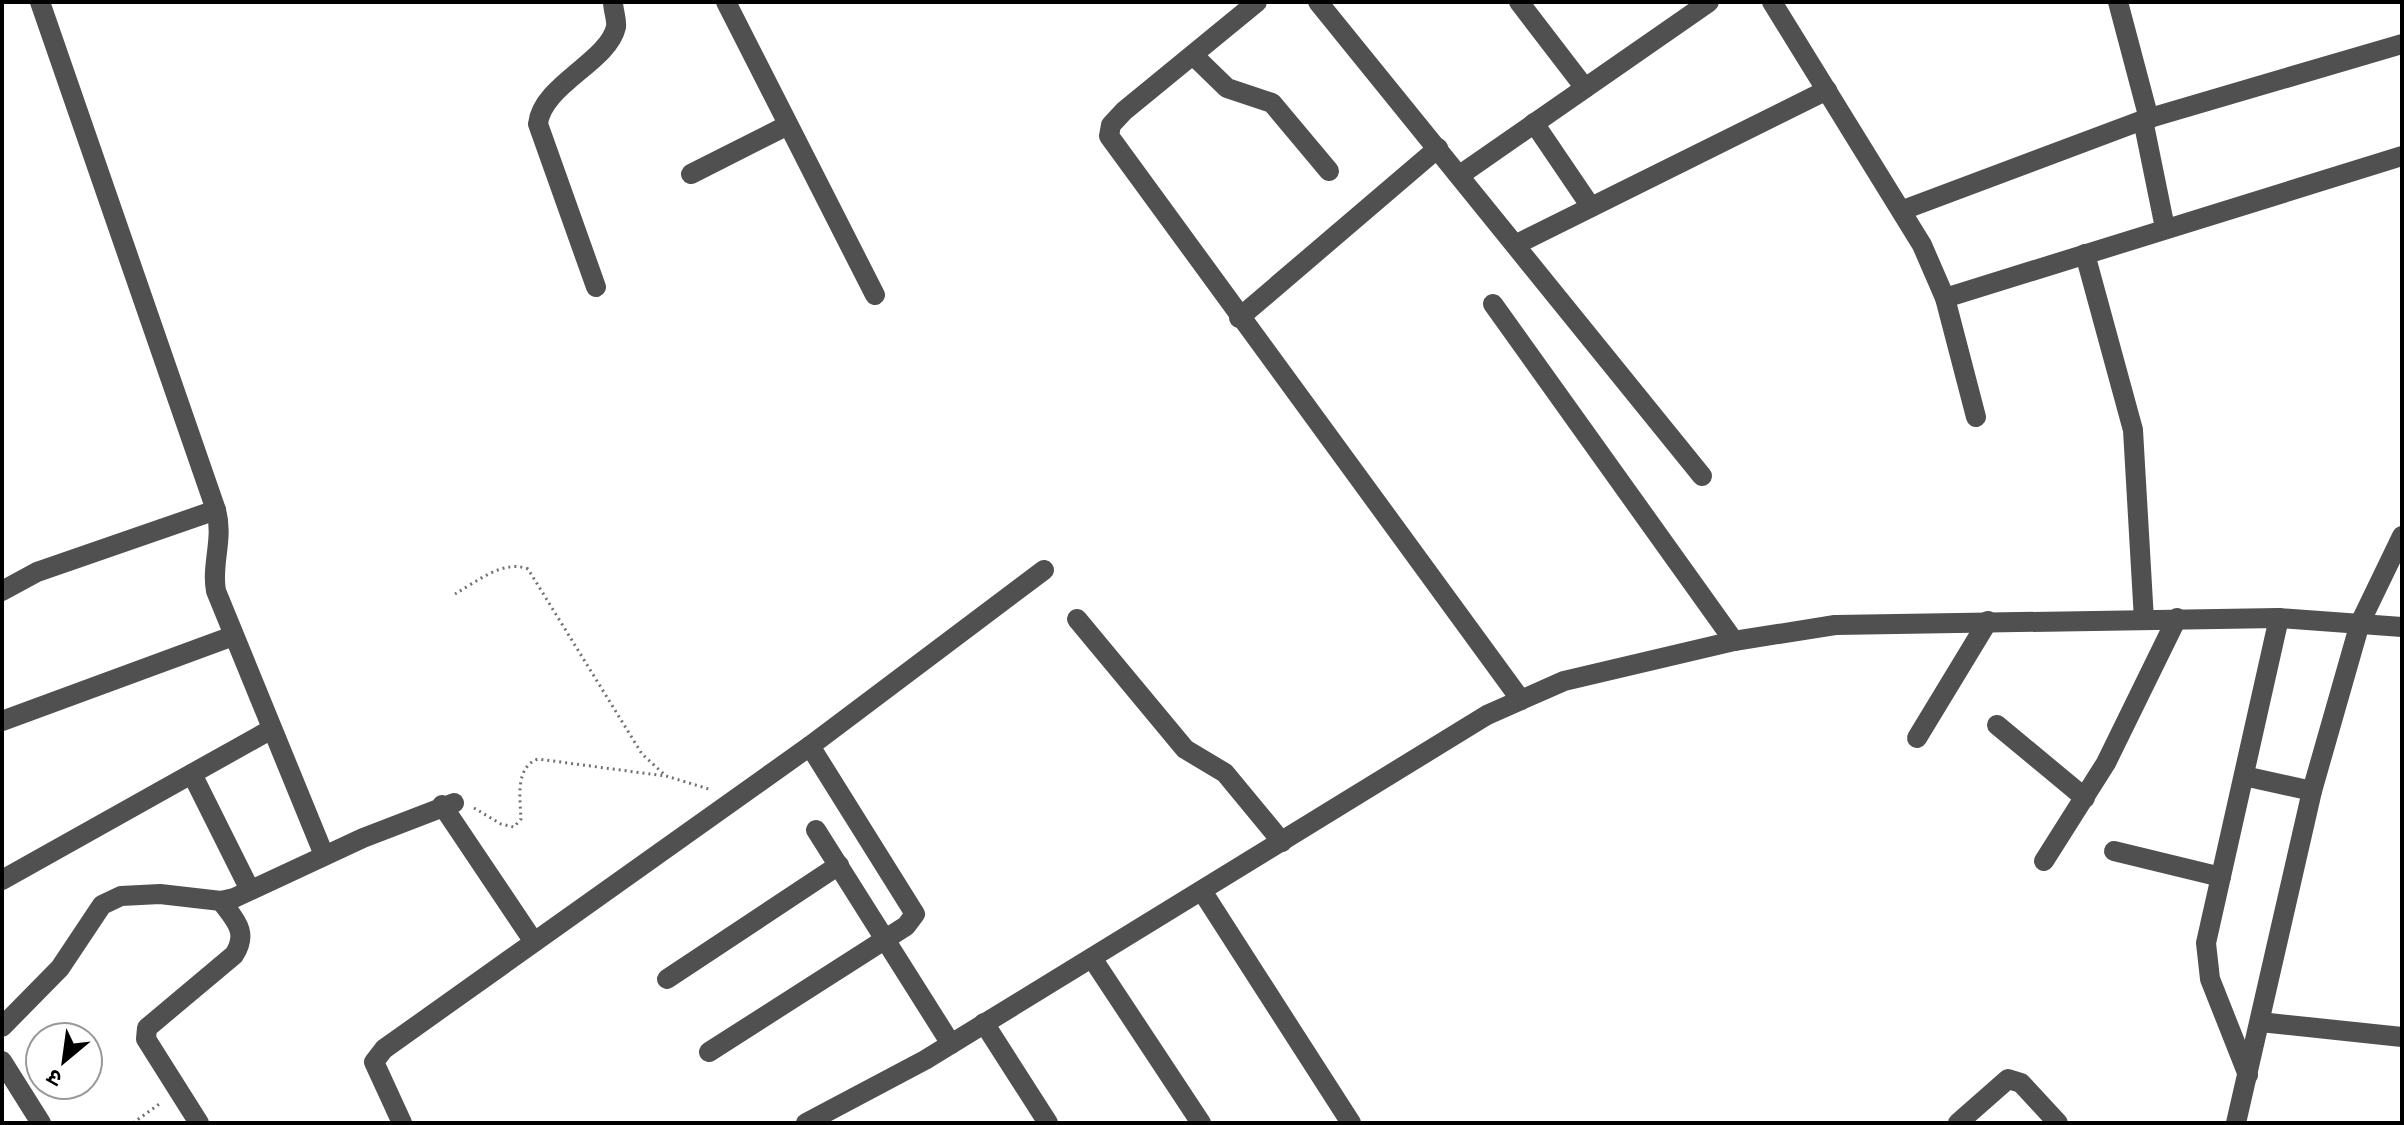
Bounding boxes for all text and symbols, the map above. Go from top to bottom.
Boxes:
north arrow [24,1021,104,1101]
text: उ [43,1064,66,1090]

